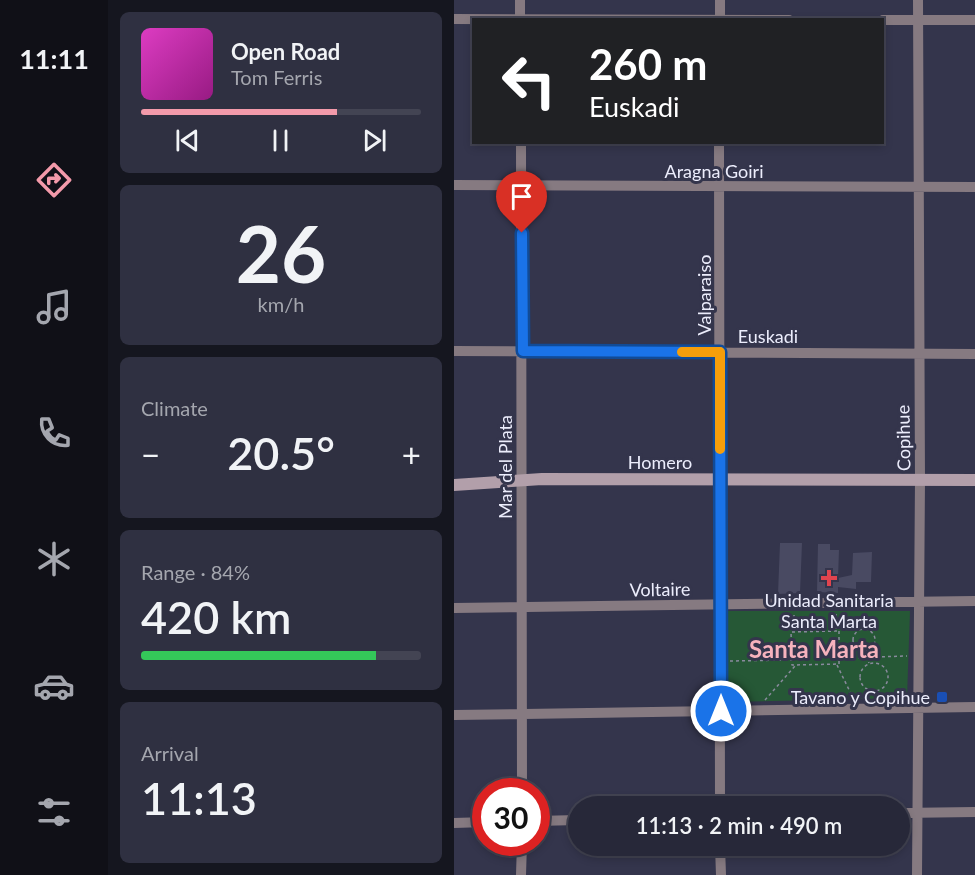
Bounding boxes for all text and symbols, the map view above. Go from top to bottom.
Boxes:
text: Open Road [231,38,340,65]
text: 260 m [589,39,707,89]
text: 11:11 [19,42,89,75]
icon: left [490,42,568,120]
text: Tom Ferris [231,65,322,89]
text: Euskadi [589,90,680,123]
icon: previous [171,124,204,157]
icon: pause [264,124,297,157]
icon: next [358,124,391,157]
icon: directions [33,159,75,201]
street label: Aragna Goiri [665,160,763,182]
pin [496,171,547,233]
icon: arrive [505,180,538,213]
text: 26 [236,206,326,300]
street label: Valparaiso [693,255,715,335]
icon: music [33,286,75,328]
text: km/h [258,292,304,316]
street label: Euskadi [738,325,798,347]
text: Climate [141,396,208,420]
street label: Copihue [891,405,915,471]
icon: phone [33,412,75,454]
street label: Mar del Plata [494,415,516,519]
text: 20.5° [227,426,335,480]
text: − [141,434,160,474]
text: + [402,434,421,474]
street label: Homero [628,451,692,473]
icon: climate [33,538,75,580]
text: Range · 84% [141,560,250,584]
marker: Unidad Sanitaria Santa Marta [820,569,838,587]
street label: Voltaire [629,577,691,601]
place label: Unidad Sanitaria Santa Marta [764,589,894,632]
text: 420 km [141,590,291,644]
district label: Santa Marta [749,634,879,663]
icon: car [33,665,75,707]
position arrow [689,679,753,743]
place label: Tavano y Copihue [791,686,930,708]
marker: Tavano y Copihue [935,690,949,704]
text: Arrival [141,741,199,765]
text: 11:13 [141,771,257,825]
speed limit sign: 30 [472,778,550,856]
icon: filters [33,791,75,833]
text: 11:13 · 2 min · 490 m [636,812,842,839]

